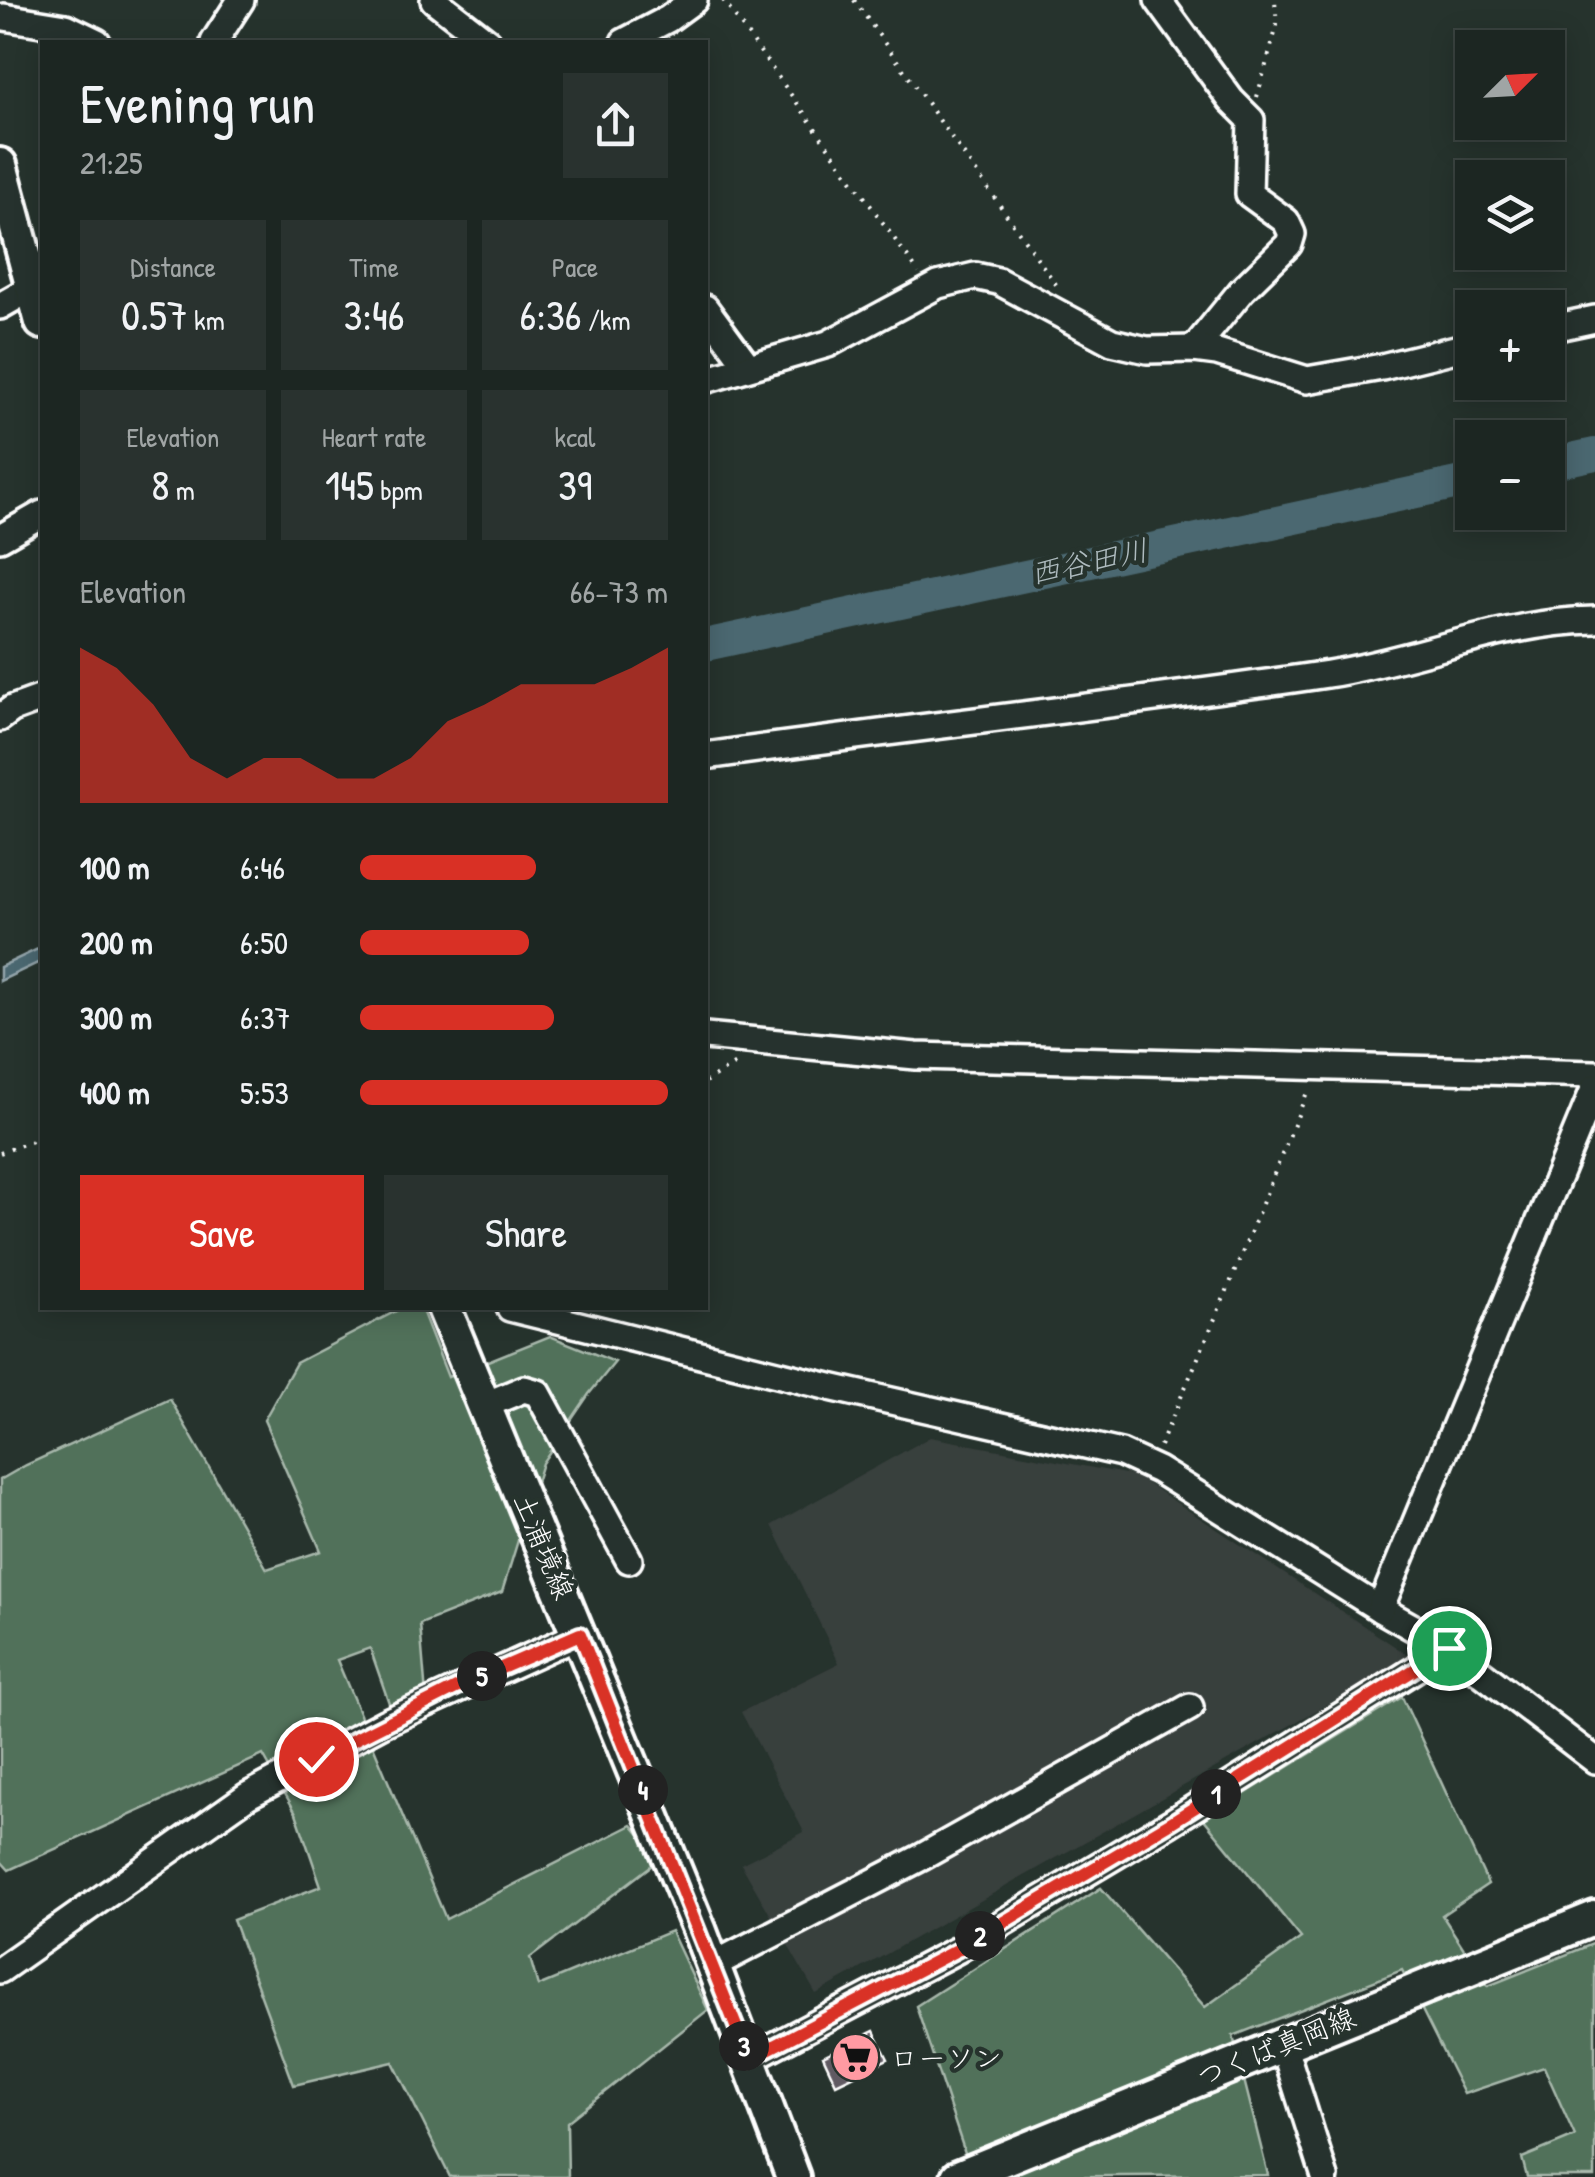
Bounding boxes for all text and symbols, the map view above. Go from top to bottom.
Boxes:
north arrow [1455,30,1565,140]
map controls [1455,30,1565,530]
text: Evening run [80,66,315,140]
button: share [563,73,668,178]
text: 21:25 [80,141,143,184]
button: layers [1455,160,1565,270]
text: Distance [130,248,216,286]
text: Time [349,248,399,286]
text: Pace [552,248,598,286]
text: 0.57 [121,286,188,343]
text: 3:46 [343,286,405,343]
text: 6:36 [519,286,582,343]
button: + [1455,290,1565,400]
text: km [188,301,225,339]
text: /km [582,301,631,339]
text: Elevation [127,418,220,456]
text: Heart rate [322,418,426,456]
text: kcal [555,418,595,456]
button: − [1455,420,1565,530]
text: 8 [151,456,169,513]
text: 145 [325,456,374,513]
text: 39 [558,456,592,513]
text: m [169,471,195,509]
text: bpm [374,471,423,509]
water label: 西谷田川 [1026,529,1152,593]
text: Elevation [80,570,186,613]
text: 66–73 m [570,570,668,613]
text: 100 m [80,846,149,889]
text: 6:46 [240,846,285,889]
text: 200 m [80,921,153,964]
text: 6:50 [240,921,288,964]
text: 300 m [80,996,152,1039]
text: 6:37 [240,996,290,1039]
text: 400 m [80,1071,150,1114]
text: 5:53 [240,1071,289,1114]
button: Save [80,1175,364,1290]
button: Share [384,1175,668,1290]
street label: 土浦境線 [505,1487,583,1605]
pin [1407,1606,1492,1691]
icon: arrive [1422,1621,1477,1676]
pin: 5 [457,1651,507,1701]
text: 5 [476,1657,488,1695]
pin [274,1717,359,1802]
icon: check [289,1732,344,1787]
pin: 4 [618,1765,668,1815]
pin: 1 [1191,1769,1241,1819]
text: 4 [638,1771,648,1809]
text: 1 [1211,1775,1221,1813]
pin: 2 [955,1911,1005,1961]
text: 2 [973,1917,987,1955]
street label: つくば真岡線 [1191,1998,1361,2096]
pin: 3 [719,2021,769,2071]
text: 3 [738,2027,750,2065]
supermarket icon: ローソン [829,2032,881,2084]
place label: ローソン [890,2039,1002,2077]

